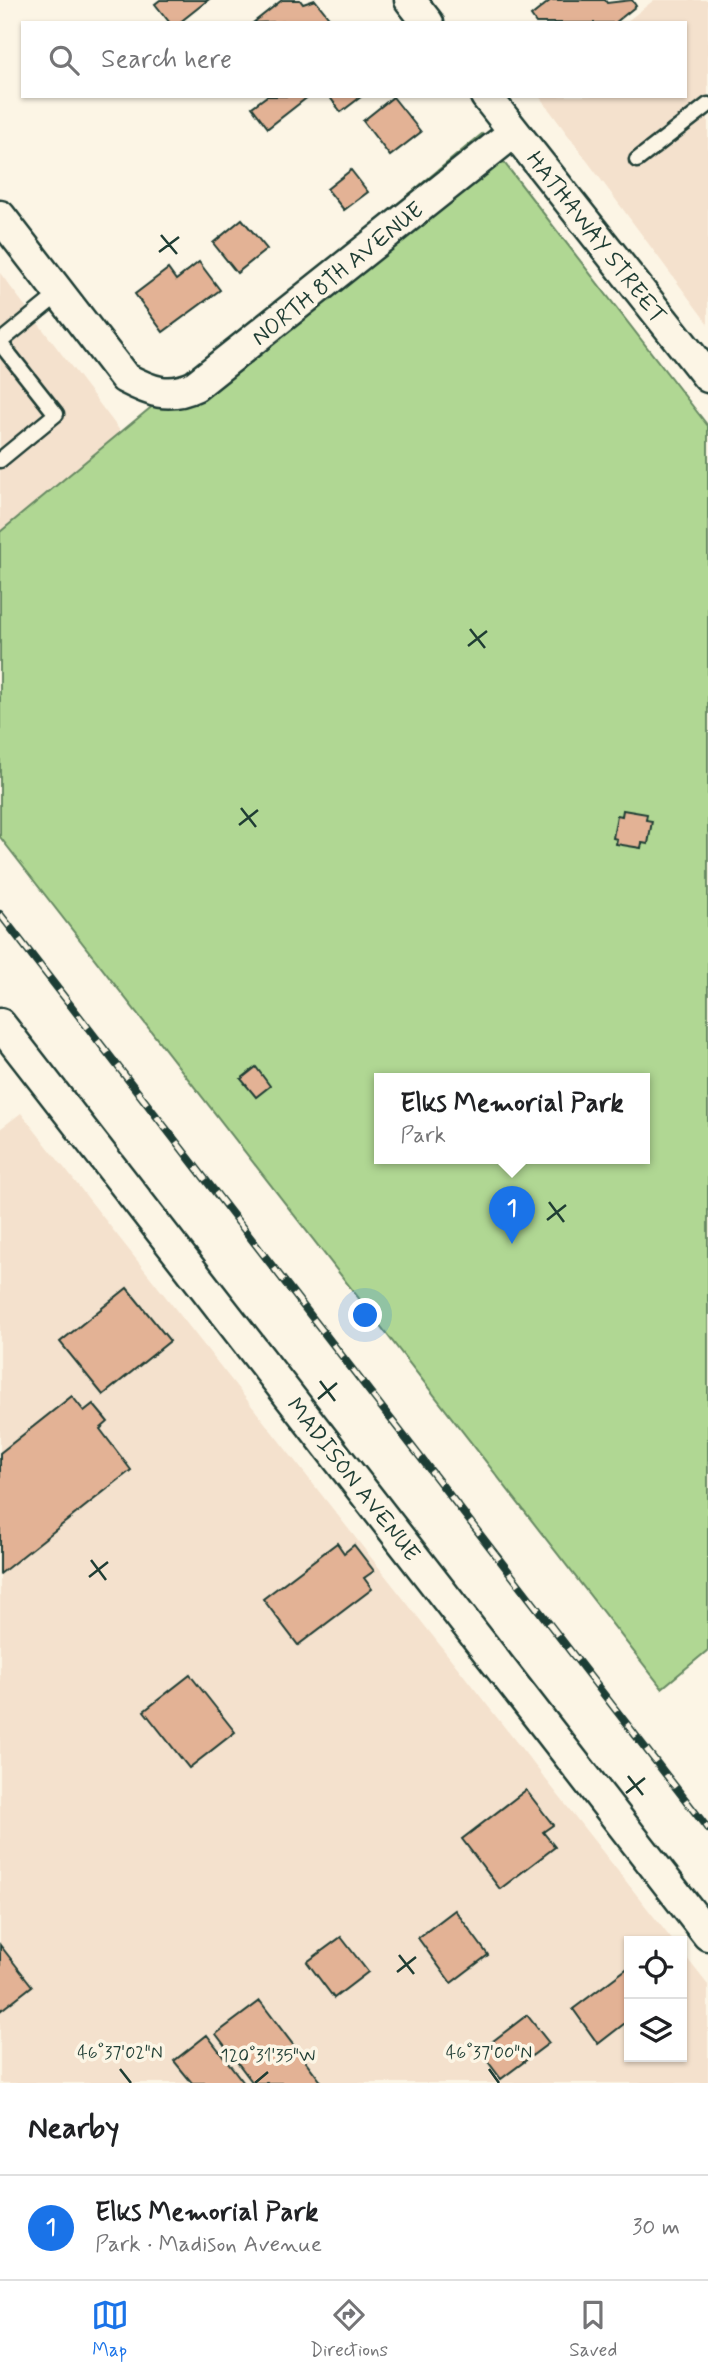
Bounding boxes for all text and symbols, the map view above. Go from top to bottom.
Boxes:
search box [21,21,687,98]
icon: search [45,41,83,79]
text: Search here [101,43,232,77]
street label: HATHAWAY STREET [519,146,672,331]
street label: NORTH 8TH AVENUE [246,196,431,353]
popup [374,1073,650,1164]
text: Elks Memorial Park [400,1087,624,1121]
text: Park [400,1121,446,1151]
pin: 1 [489,1186,535,1244]
your location [348,1298,382,1332]
street label: MADISON AVENUE [279,1392,426,1568]
map controls [624,1936,687,2062]
button: locate [624,1936,687,1999]
button: layers [624,1999,687,2062]
text: 46°37'02"N [77,2041,163,2065]
text: 46°37'00"N [446,2041,532,2065]
text: 120°31'35"W [221,2044,315,2068]
text: Nearby [28,2109,119,2148]
text: Elks Memorial Park [95,2196,318,2230]
text: 1 [46,2213,56,2243]
text: 30 m [632,2213,680,2243]
text: Park · Madison Avenue [95,2230,322,2260]
tab: Map [91,2296,129,2363]
tab: Directions [310,2296,388,2363]
tab: Saved [569,2296,617,2363]

